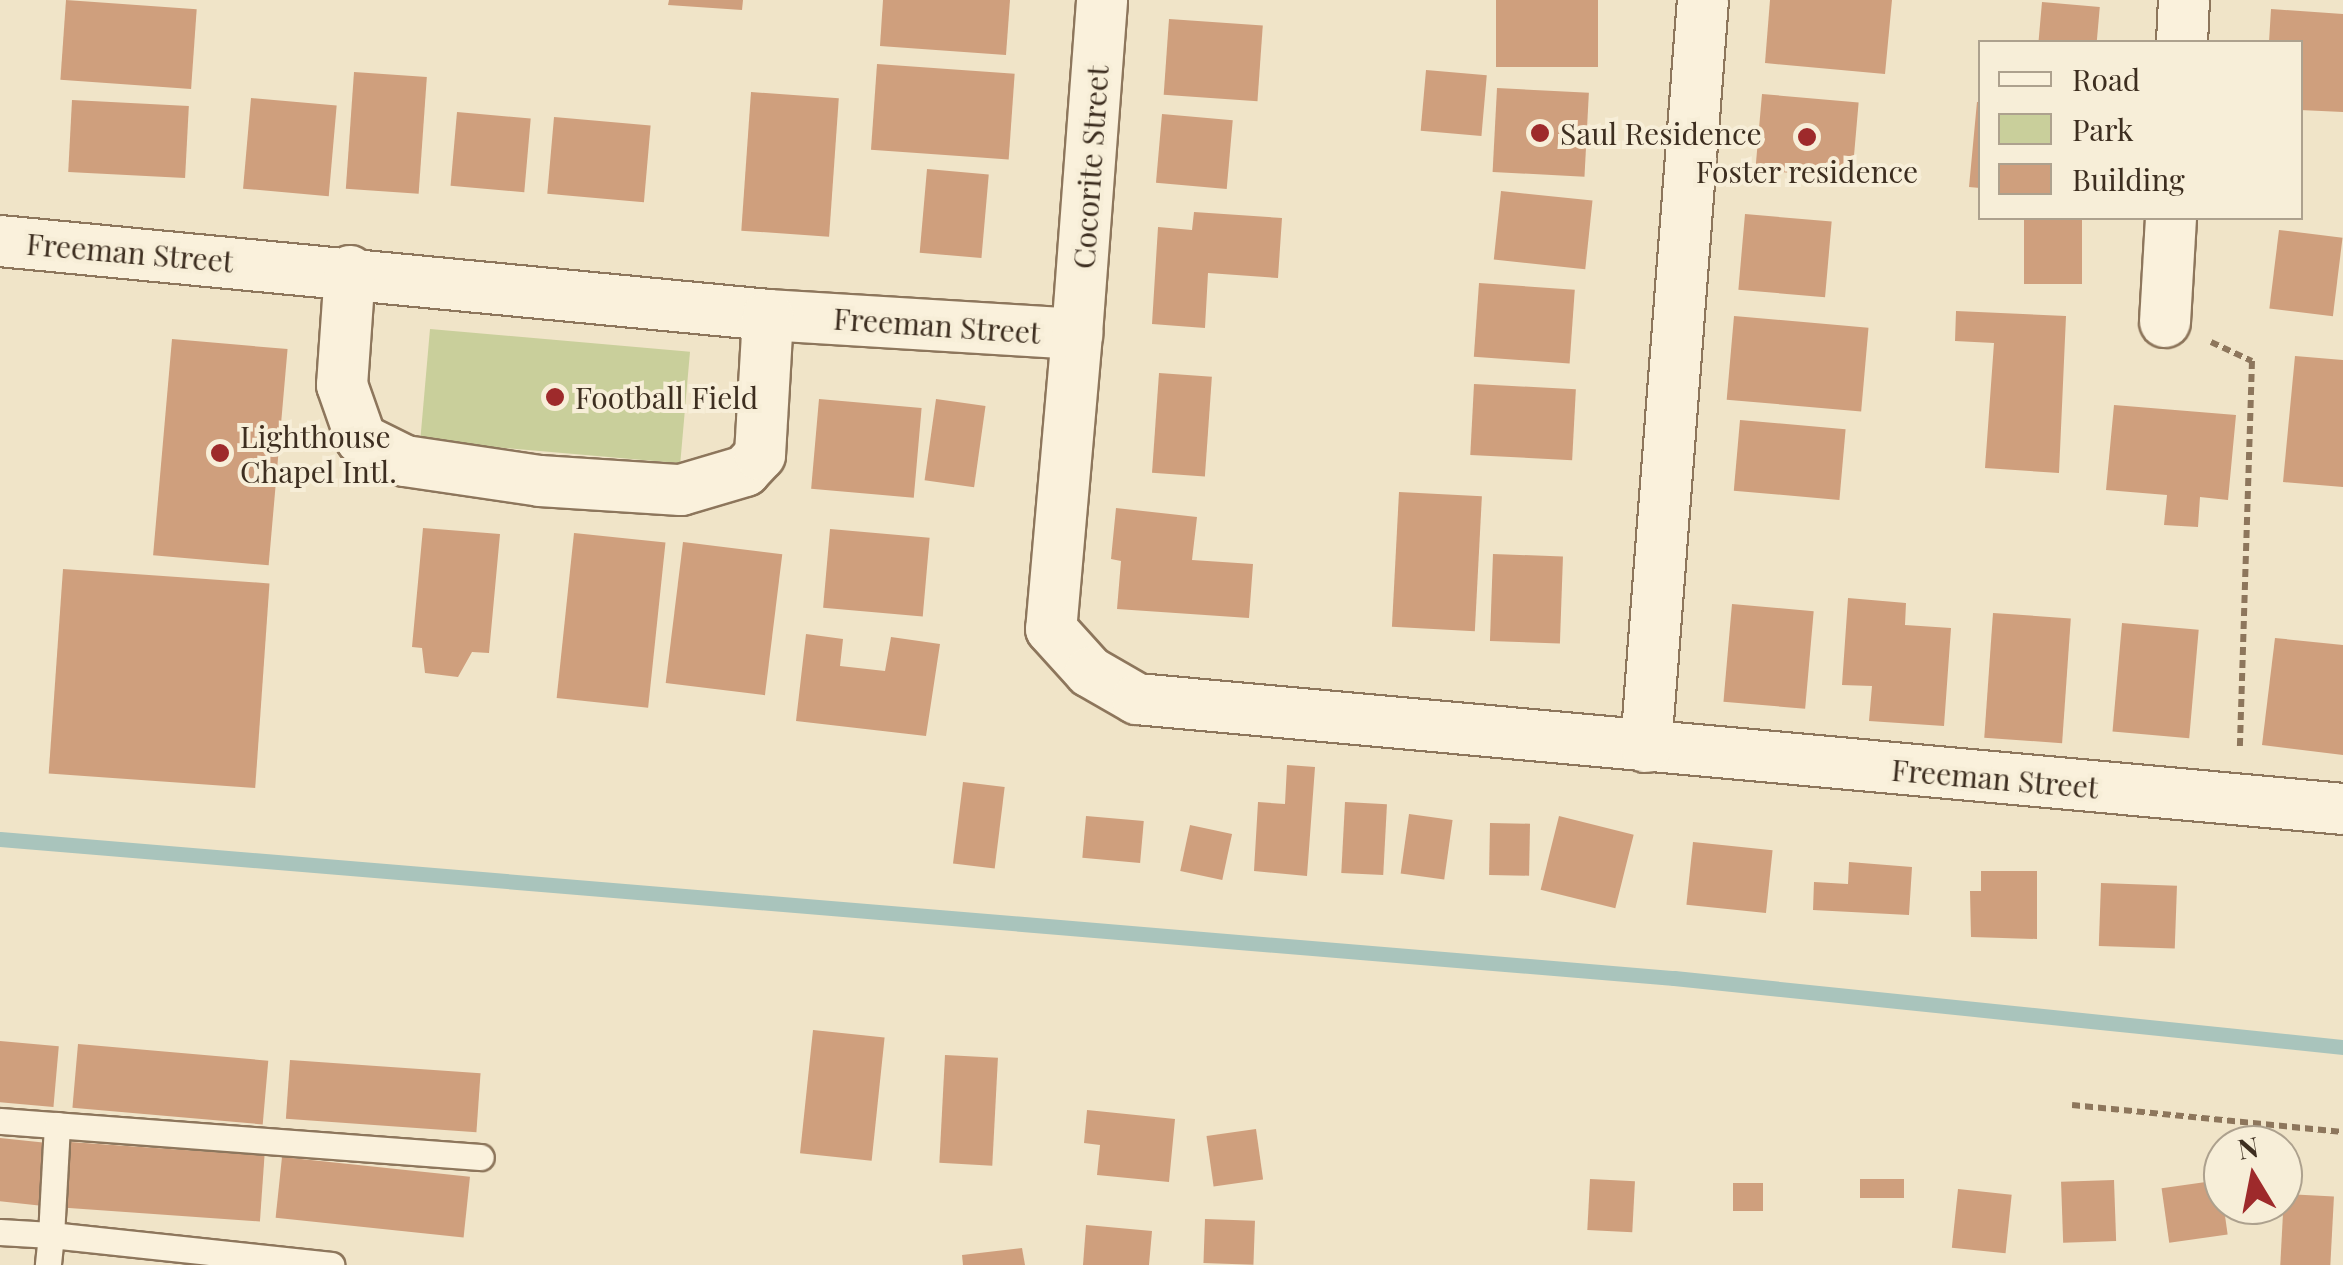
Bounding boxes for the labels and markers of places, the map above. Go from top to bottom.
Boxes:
place label: Saul Residence [1560,115,1762,151]
marker: Saul Residence [1529,122,1551,144]
marker: Foster residence [1796,126,1818,148]
place label: Foster residence [1695,153,1919,189]
place label: Football Field [575,379,758,415]
marker: Football Field [544,386,566,408]
place label: Lighthouse Chapel Intl. [240,418,397,488]
marker: Lighthouse Chapel Intl. [209,442,231,464]

